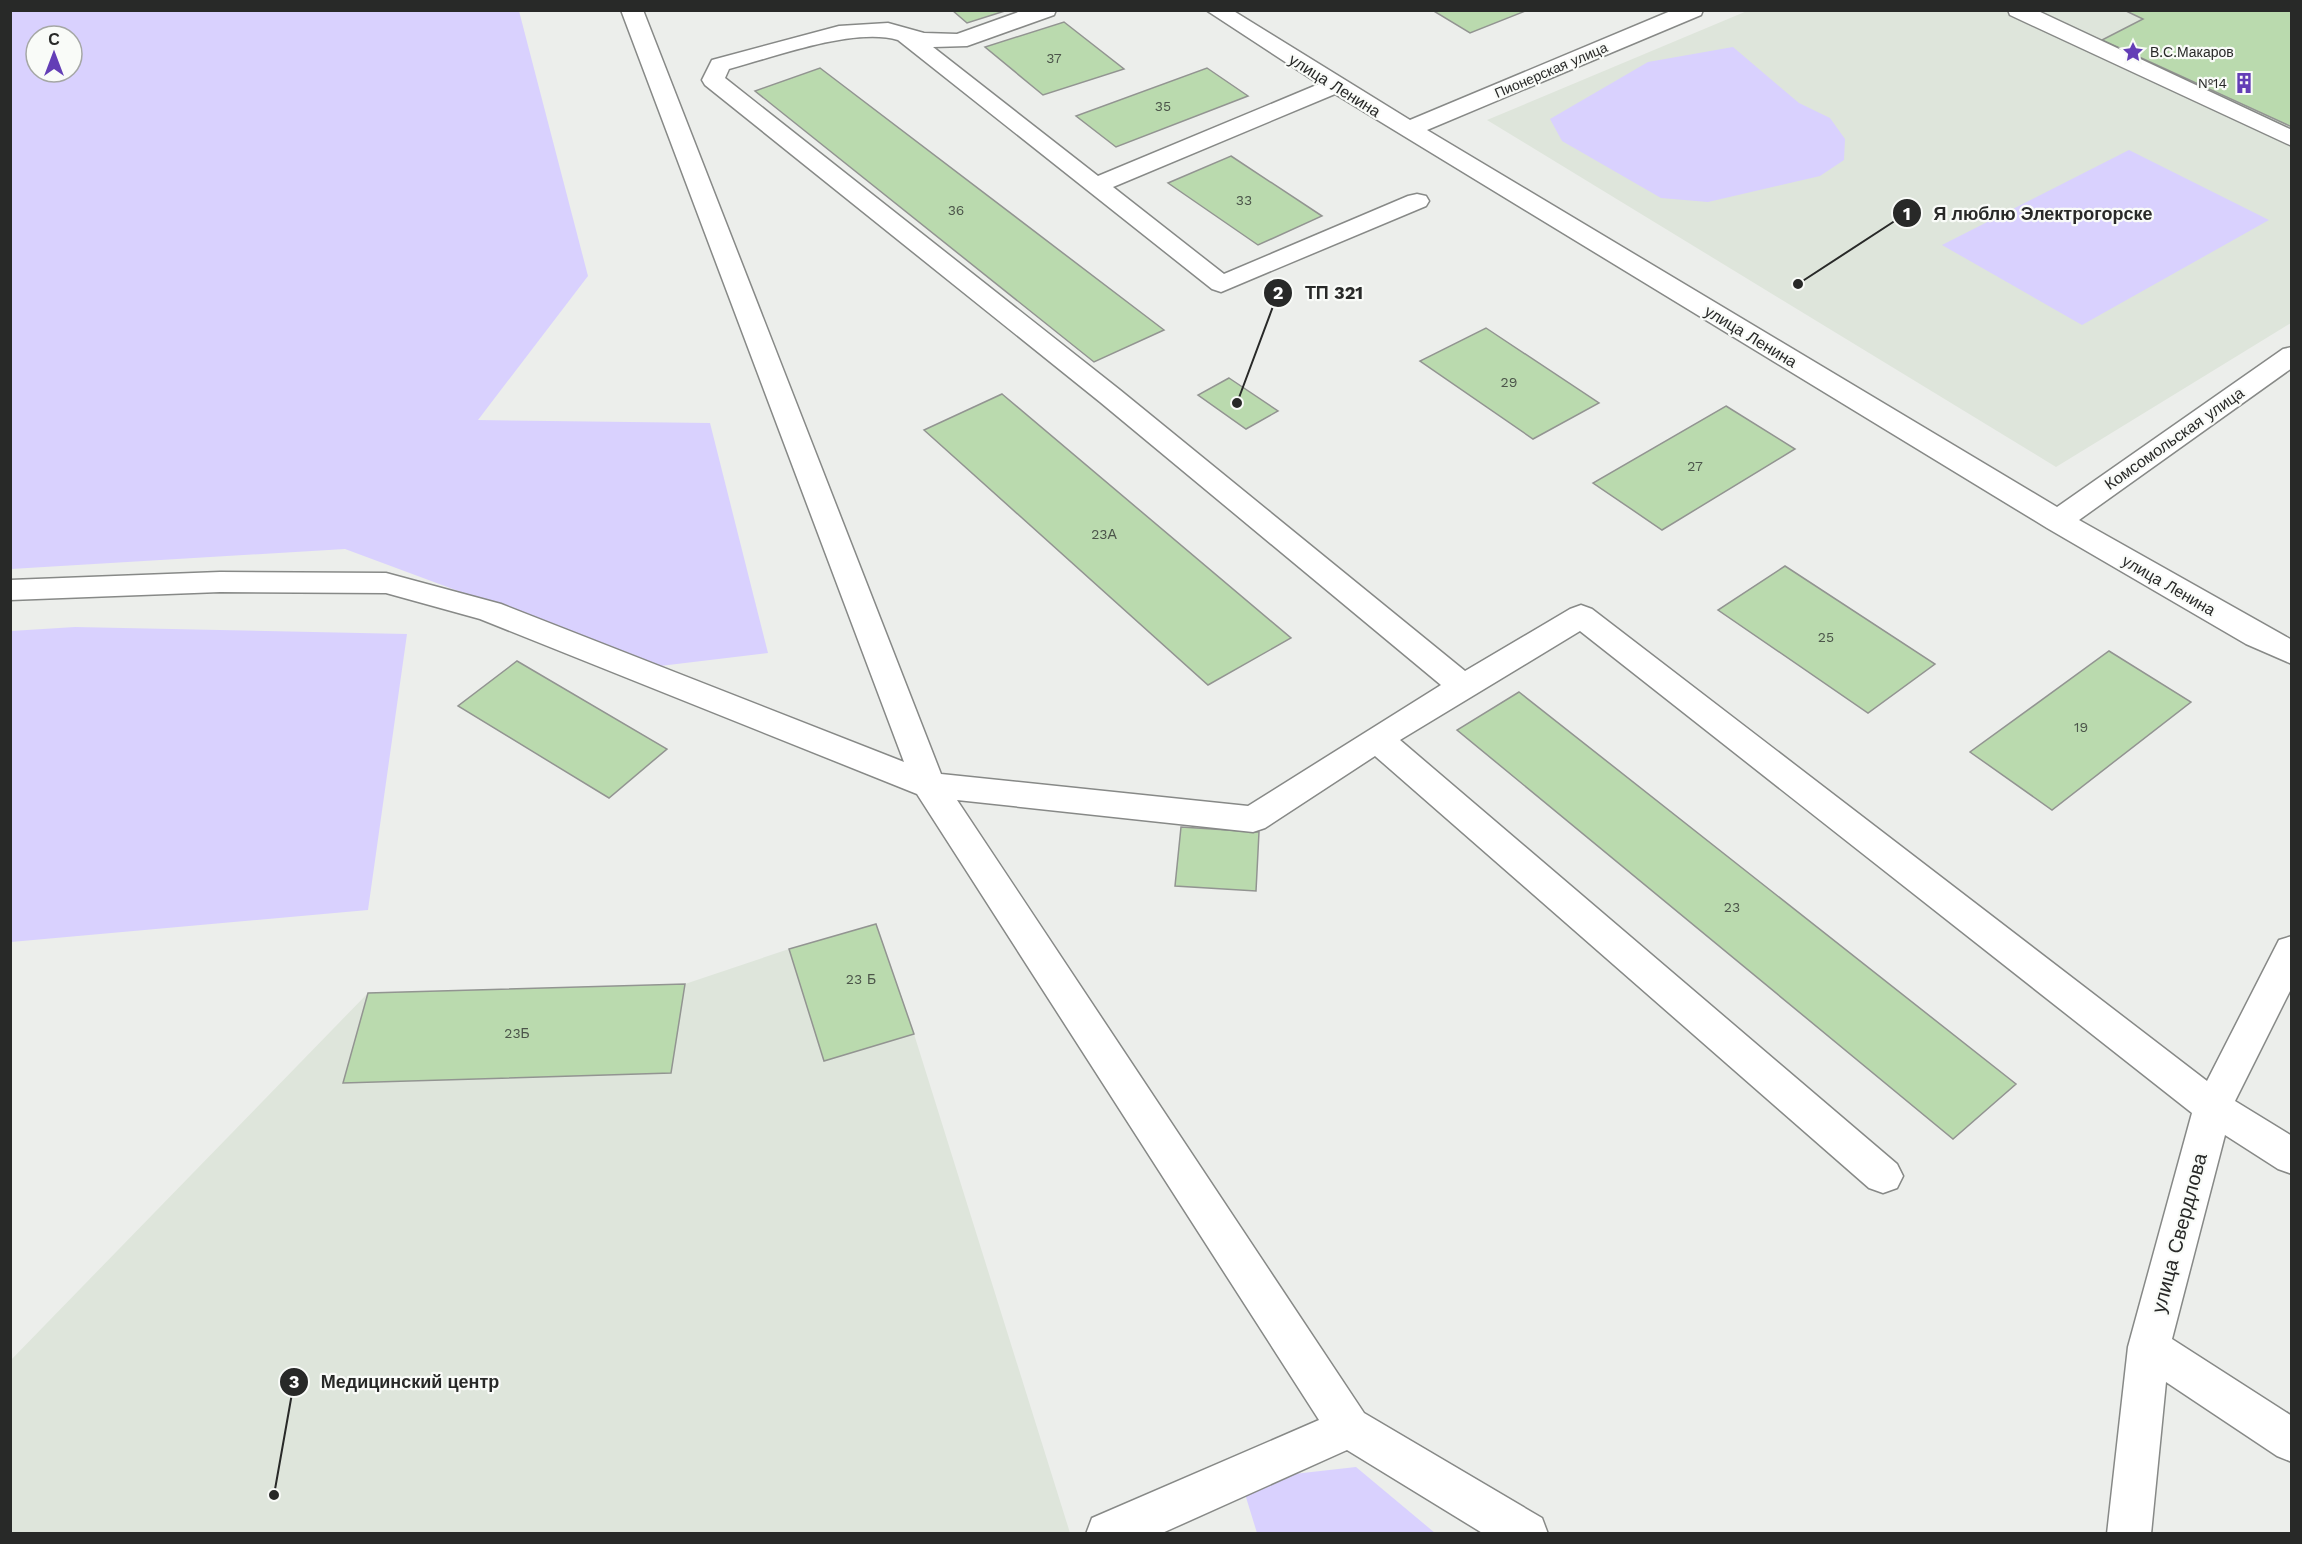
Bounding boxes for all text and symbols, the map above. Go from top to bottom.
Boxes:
north arrow [24,24,84,84]
text: С [48,30,60,49]
street label: Пионерская улица [1492,39,1610,101]
place icon: В.С.Макаров [2121,40,2145,64]
place label: В.С.Макаров [2150,44,2234,60]
house number: 37 [1046,50,1062,66]
street label: улица Ленина [1285,50,1384,121]
building icon: №14 [2232,71,2256,95]
place label: №14 [2198,75,2227,91]
house number: 35 [1155,98,1171,114]
house number: 33 [1236,192,1252,208]
callout: Я люблю Электрогорске [1892,195,2165,231]
house number: 36 [948,202,964,218]
text: 1 [1903,203,1911,224]
text: Я люблю Электрогорске [1934,203,2152,224]
callout: ТП 321 [1263,275,1375,311]
text: 2 [1273,282,1283,303]
text: ТП 321 [1305,282,1363,303]
street label: улица Ленина [1701,301,1800,371]
house number: 29 [1501,374,1517,390]
street label: Комсомольская улица [2101,383,2248,494]
house number: 27 [1687,458,1703,474]
house number: 23А [1091,526,1117,542]
street label: улица Ленина [2119,551,2219,620]
house number: 25 [1818,629,1834,645]
house number: 19 [2074,719,2088,735]
house number: 23 [1724,899,1740,915]
house number: 23 Б [846,971,876,987]
house number: 23Б [504,1025,530,1041]
street label: улица Свердлова [2146,1150,2212,1316]
callout: Медицинский центр [279,1364,511,1400]
text: 3 [289,1371,299,1392]
text: Медицинский центр [321,1371,499,1392]

